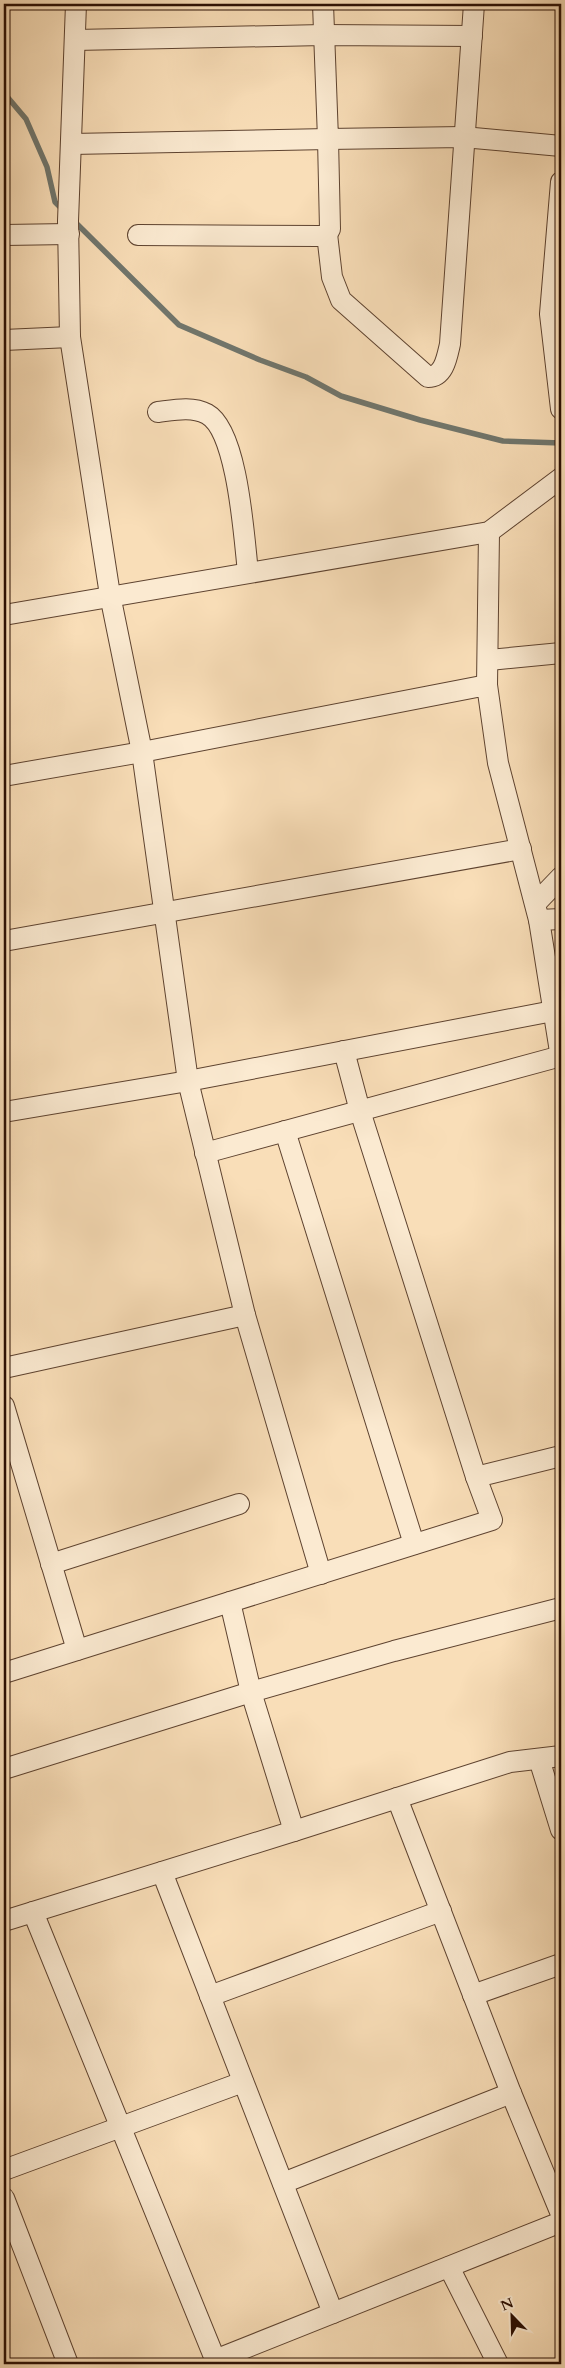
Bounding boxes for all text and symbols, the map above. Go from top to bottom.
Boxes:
north arrow [488,2290,538,2340]
text: N [498,2293,516,2316]

